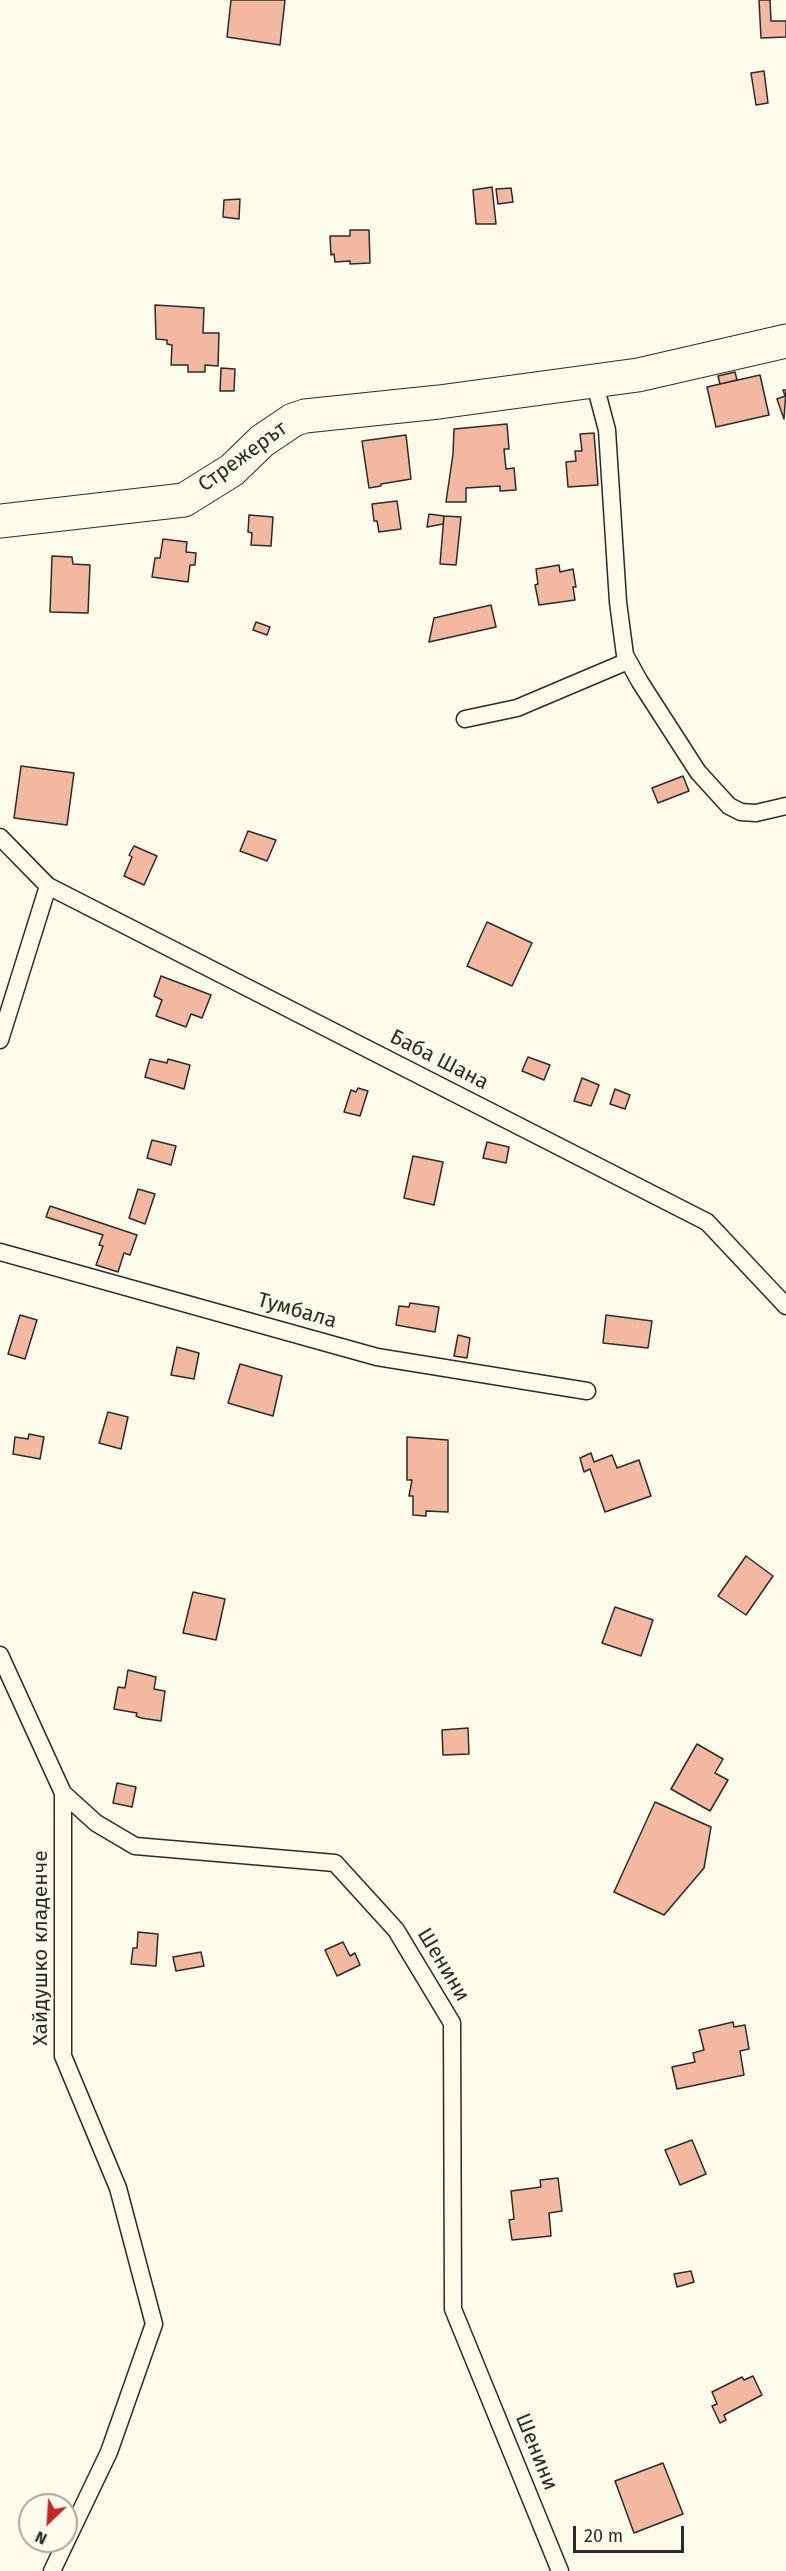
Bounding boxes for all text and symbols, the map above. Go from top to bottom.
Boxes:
street label: Стрежерът [194,416,292,498]
street label: Баба Шана [386,1024,492,1096]
street label: Тумбала [254,1288,340,1334]
street label: Хайдушко кладенче [28,1850,54,2046]
street label: Шенини [411,1924,475,2006]
street label: Шенини [509,2410,563,2494]
north arrow [18,2493,78,2553]
scale bar [576,2514,687,2552]
text: 20 m [584,2525,623,2547]
text: N [32,2527,50,2549]

